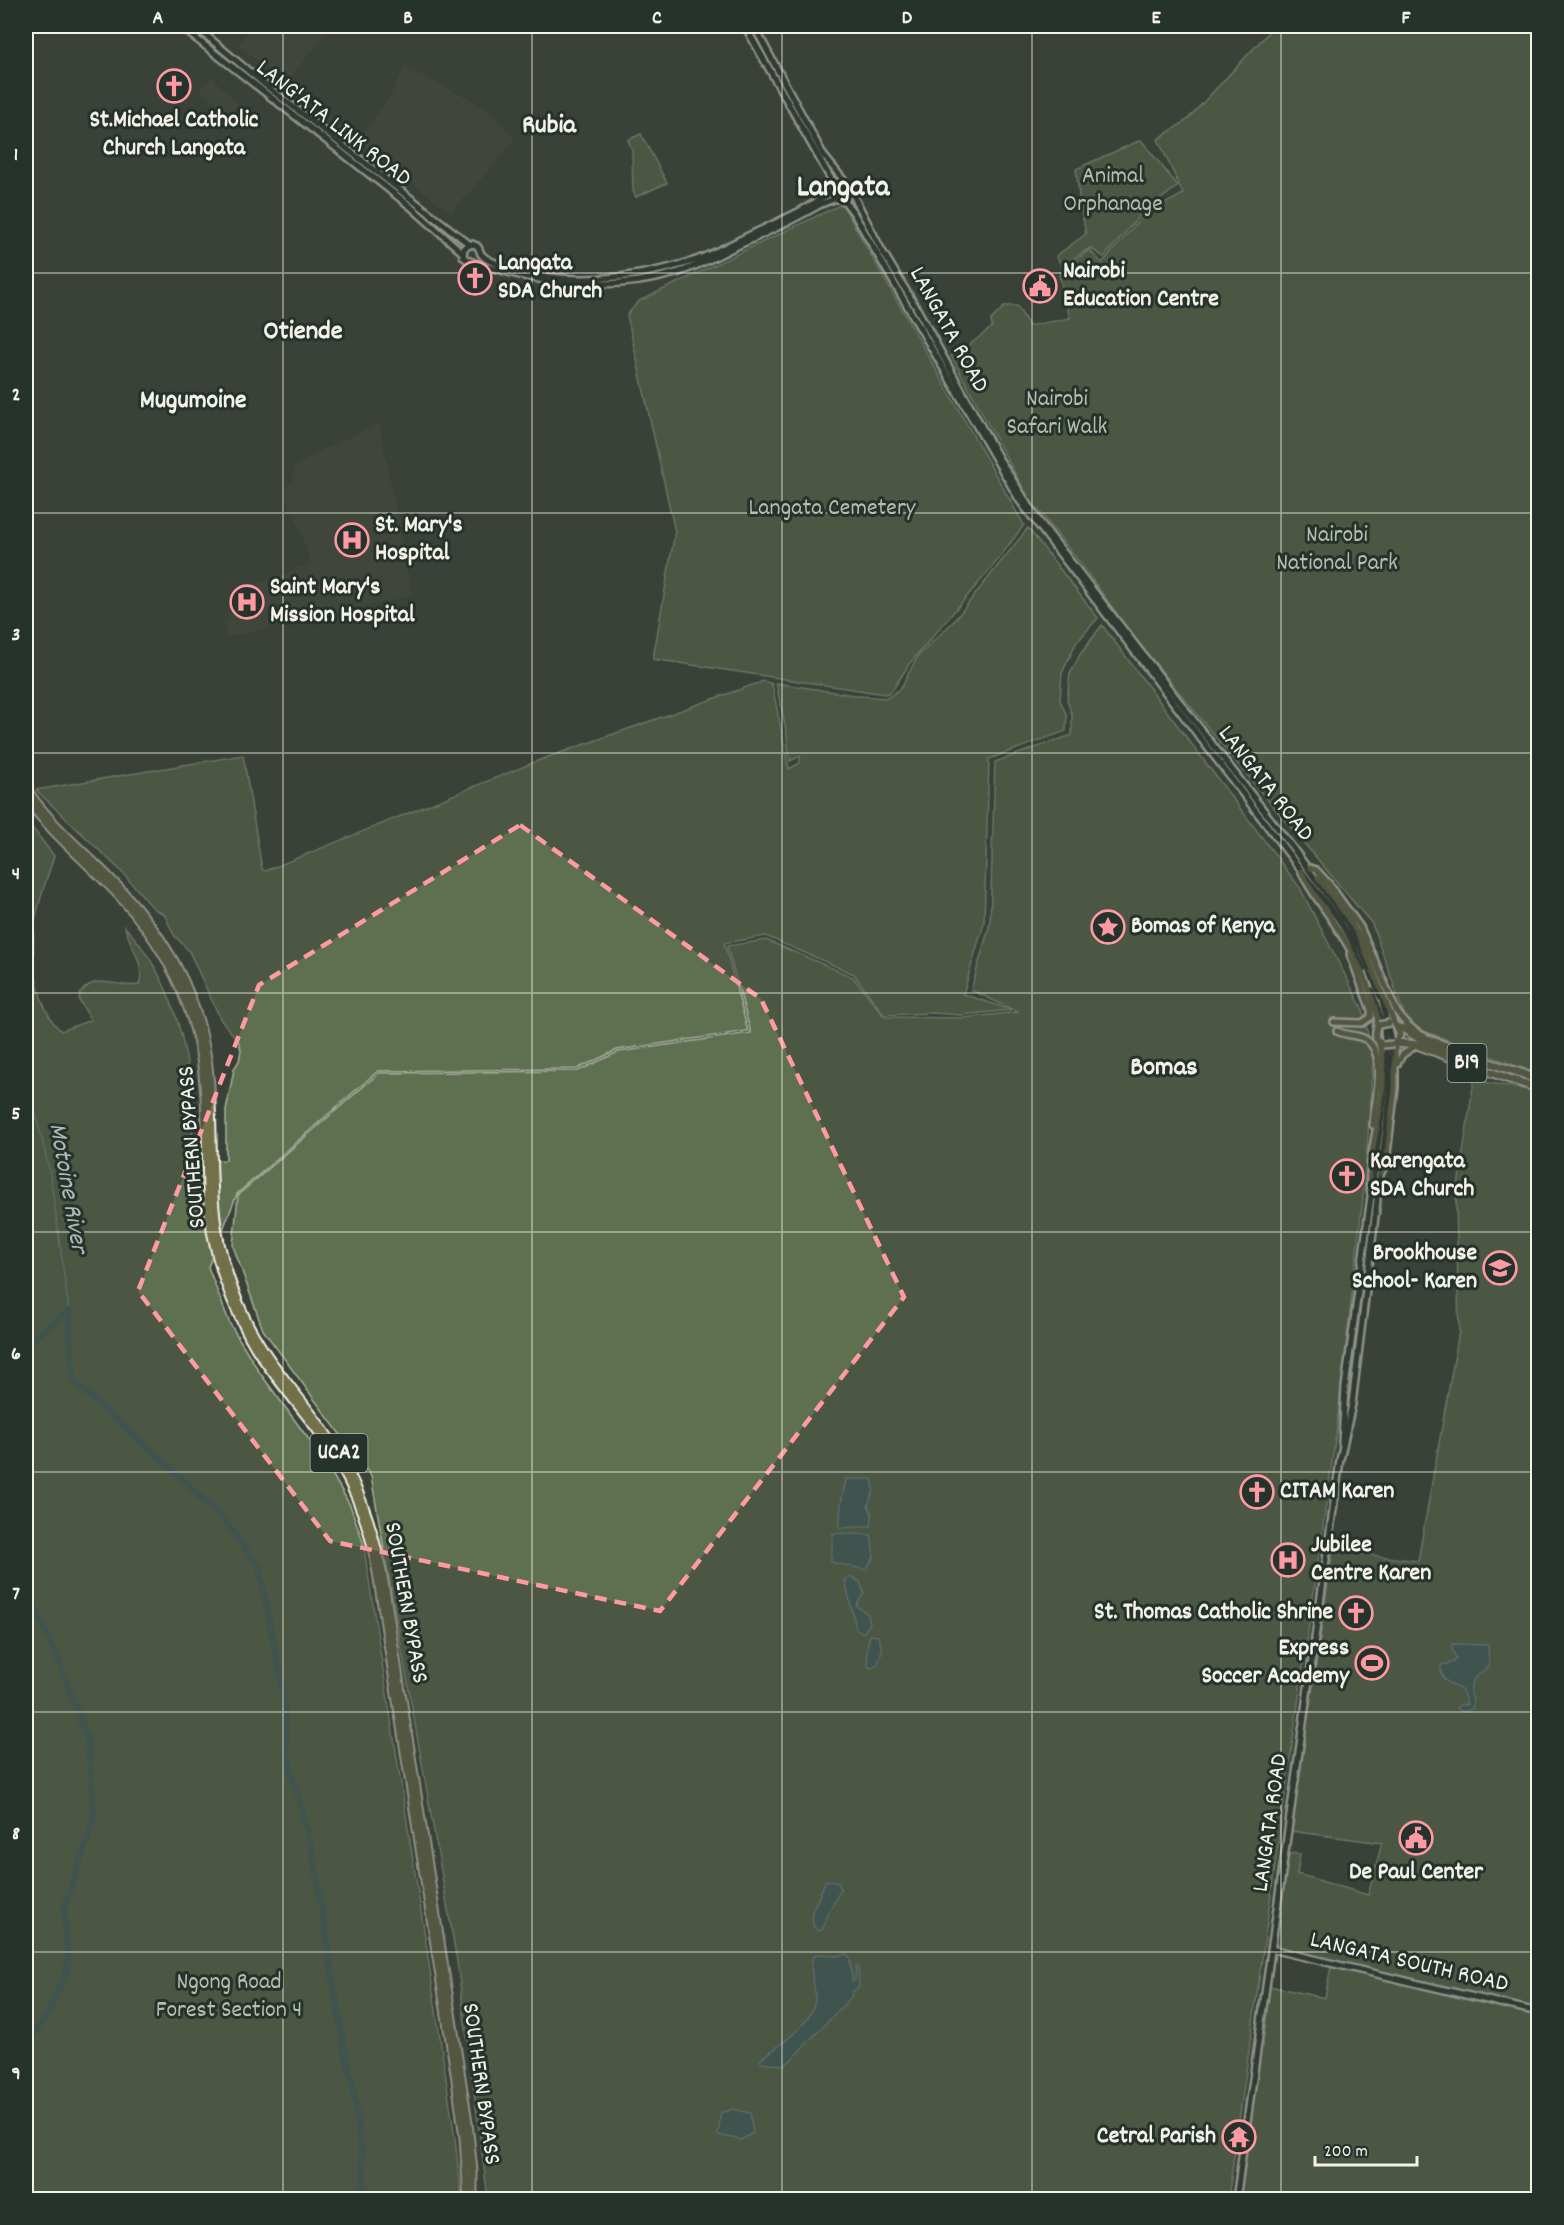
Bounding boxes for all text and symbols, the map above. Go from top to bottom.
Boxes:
text: A [153,5,164,33]
text: B [403,5,413,33]
text: C [652,5,662,33]
text: D [902,5,913,33]
text: E [1151,5,1161,33]
text: F [1402,5,1412,33]
street label: LANG'ATA LINK ROAD [248,52,418,196]
church icon: St.Michael Catholic Church Langata [156,68,192,104]
place label: St.Michael Catholic Church Langata [90,104,259,166]
district label: Rubia [522,107,577,146]
text: 1 [14,142,18,170]
park label: Animal Orphanage [1063,160,1163,222]
district label: Langata [797,168,890,211]
place label: Langata SDA Church [498,247,602,309]
place label: Nairobi Education Centre [1063,255,1219,317]
church icon: Langata SDA Church [457,260,493,296]
street label: LANGATA ROAD [899,261,997,399]
public building icon: Nairobi Education Centre [1022,268,1058,304]
district label: Otiende [263,313,343,352]
text: 2 [12,382,20,410]
district label: Mugumoine [140,383,246,420]
park label: Nairobi Safari Walk [1007,383,1107,445]
park label: Langata Cemetery [748,492,917,526]
place label: St. Mary's Hospital [375,509,463,571]
park label: Nairobi National Park [1276,519,1398,581]
hospital icon: St. Mary's Hospital [334,522,370,558]
place label: Saint Mary's Mission Hospital [270,571,415,633]
hospital icon: Saint Mary's Mission Hospital [229,584,265,620]
text: 3 [12,622,20,650]
street label: LANGATA ROAD [1209,719,1321,849]
text: 4 [12,861,20,889]
place icon: Bomas of Kenya [1090,909,1126,945]
place label: Bomas of Kenya [1131,910,1275,944]
road number: B19 [1448,1044,1486,1082]
district label: Bomas [1130,1049,1198,1088]
street label: SOUTHERN BYPASS [170,1064,216,1230]
text: 5 [11,1101,21,1129]
water label: Motoine River [37,1120,97,1259]
place label: Karengata SDA Church [1370,1145,1474,1207]
church icon: Karengata SDA Church [1329,1158,1365,1194]
place label: Brookhouse School- Karen [1352,1237,1477,1299]
school or university icon: Brookhouse School- Karen [1482,1250,1518,1286]
text: 6 [11,1341,21,1369]
road number: UCA2 [310,1434,368,1472]
church icon: CITAM Karen [1239,1474,1275,1510]
place label: CITAM Karen [1280,1475,1394,1509]
street label: SOUTHERN BYPASS [374,1520,436,1686]
place label: Jubilee Centre Karen [1311,1529,1431,1591]
hospital icon: Jubilee Centre Karen [1270,1542,1306,1578]
text: 7 [12,1581,20,1609]
church icon: St. Thomas Catholic Shrine [1338,1595,1374,1631]
place label: St. Thomas Catholic Shrine [1094,1596,1333,1630]
place label: Express Soccer Academy [1201,1632,1350,1694]
sports icon: Express Soccer Academy [1354,1645,1390,1681]
street label: LANGATA ROAD [1244,1752,1298,1894]
public building icon: De Paul Center [1398,1820,1434,1856]
text: 8 [12,1821,20,1849]
place label: De Paul Center [1349,1856,1484,1890]
street label: LANGATA SOUTH ROAD [1307,1924,1511,2002]
park label: Ngong Road Forest Section 4 [156,1966,302,2028]
street label: SOUTHERN BYPASS [452,2001,508,2167]
text: 9 [11,2061,21,2089]
temple icon: Cetral Parish [1221,2119,1257,2155]
place label: Cetral Parish [1097,2120,1216,2154]
scale bar [1315,2129,1417,2167]
text: 200 m [1324,2140,1368,2165]

